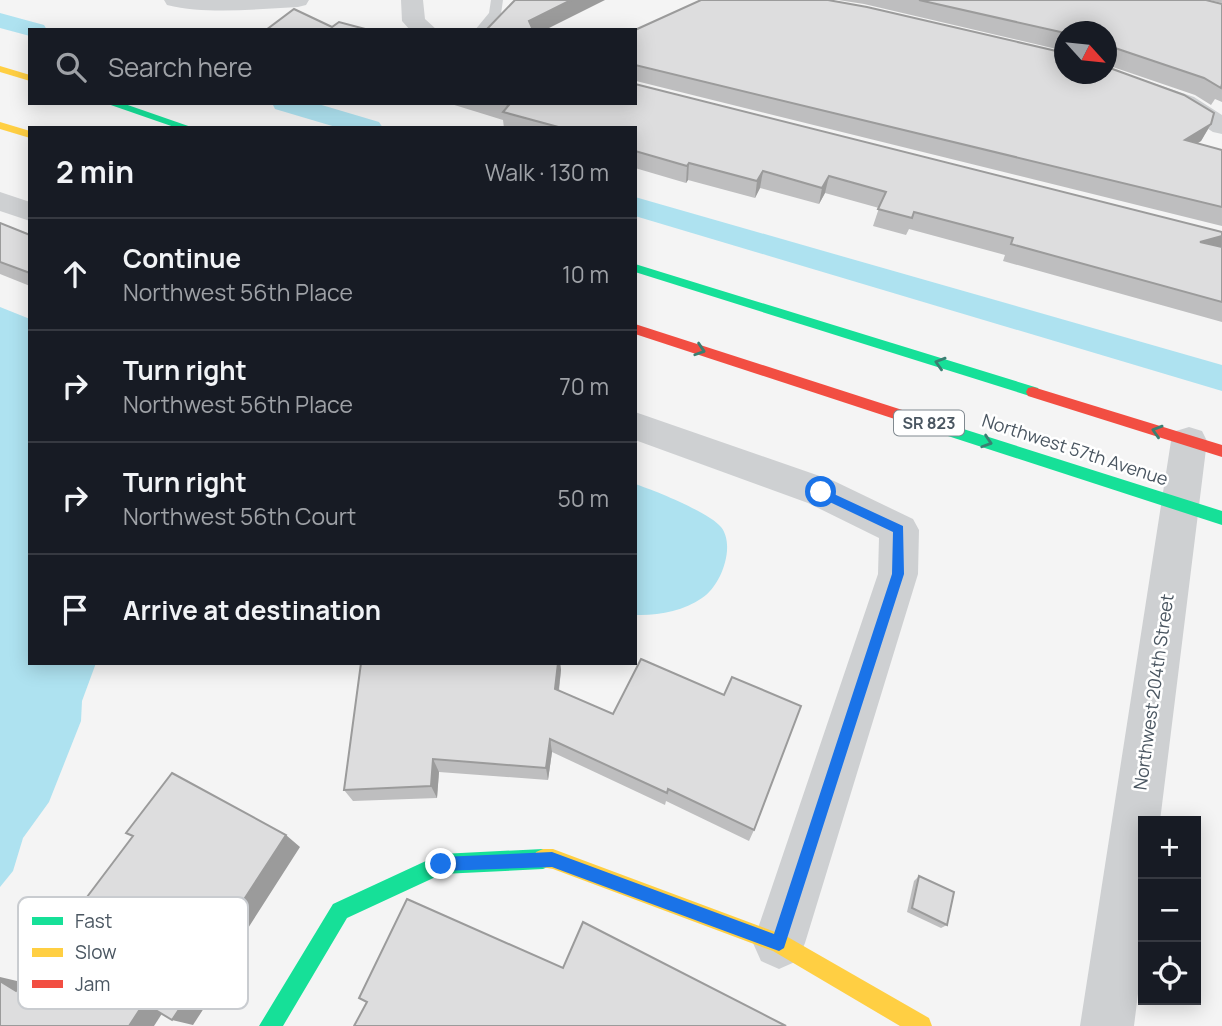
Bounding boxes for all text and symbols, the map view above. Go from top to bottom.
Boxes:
north arrow [1054,21,1117,84]
search box [28,28,637,105]
icon: search [52,48,90,86]
text: Search here [108,49,253,85]
text: 2 min [56,151,134,192]
text: Walk · 130 m [485,156,609,188]
text: Continue [123,240,241,276]
icon: ahead [56,255,94,293]
text: 10 m [562,258,609,290]
text: Northwest 56th Place [123,276,353,308]
one-way arrow [694,342,706,356]
text: Turn right [123,352,247,388]
one-way arrow [934,357,946,371]
icon: right [56,367,94,405]
text: 70 m [559,370,609,402]
text: Northwest 56th Place [123,388,353,420]
street label: Northwest 57th Avenue [979,408,1171,490]
road number: SR 823 [894,410,964,436]
one-way arrow [1151,425,1164,439]
one-way arrow [980,434,992,448]
text: Turn right [123,464,247,500]
route start [805,476,836,507]
icon: right [56,479,94,517]
text: 50 m [558,482,609,514]
text: Northwest 56th Court [123,500,356,532]
icon: arrive [56,591,94,629]
text: Arrive at destination [123,592,381,628]
street label: Northwest 204th Street [1127,592,1179,791]
map controls [1138,816,1201,1005]
button: + [1138,816,1201,879]
route end [425,848,456,879]
button: − [1138,879,1201,942]
legend [18,897,248,1009]
text: Fast [75,908,112,934]
text: Slow [75,939,117,965]
button: locate [1138,942,1201,1005]
text: Jam [75,971,110,997]

